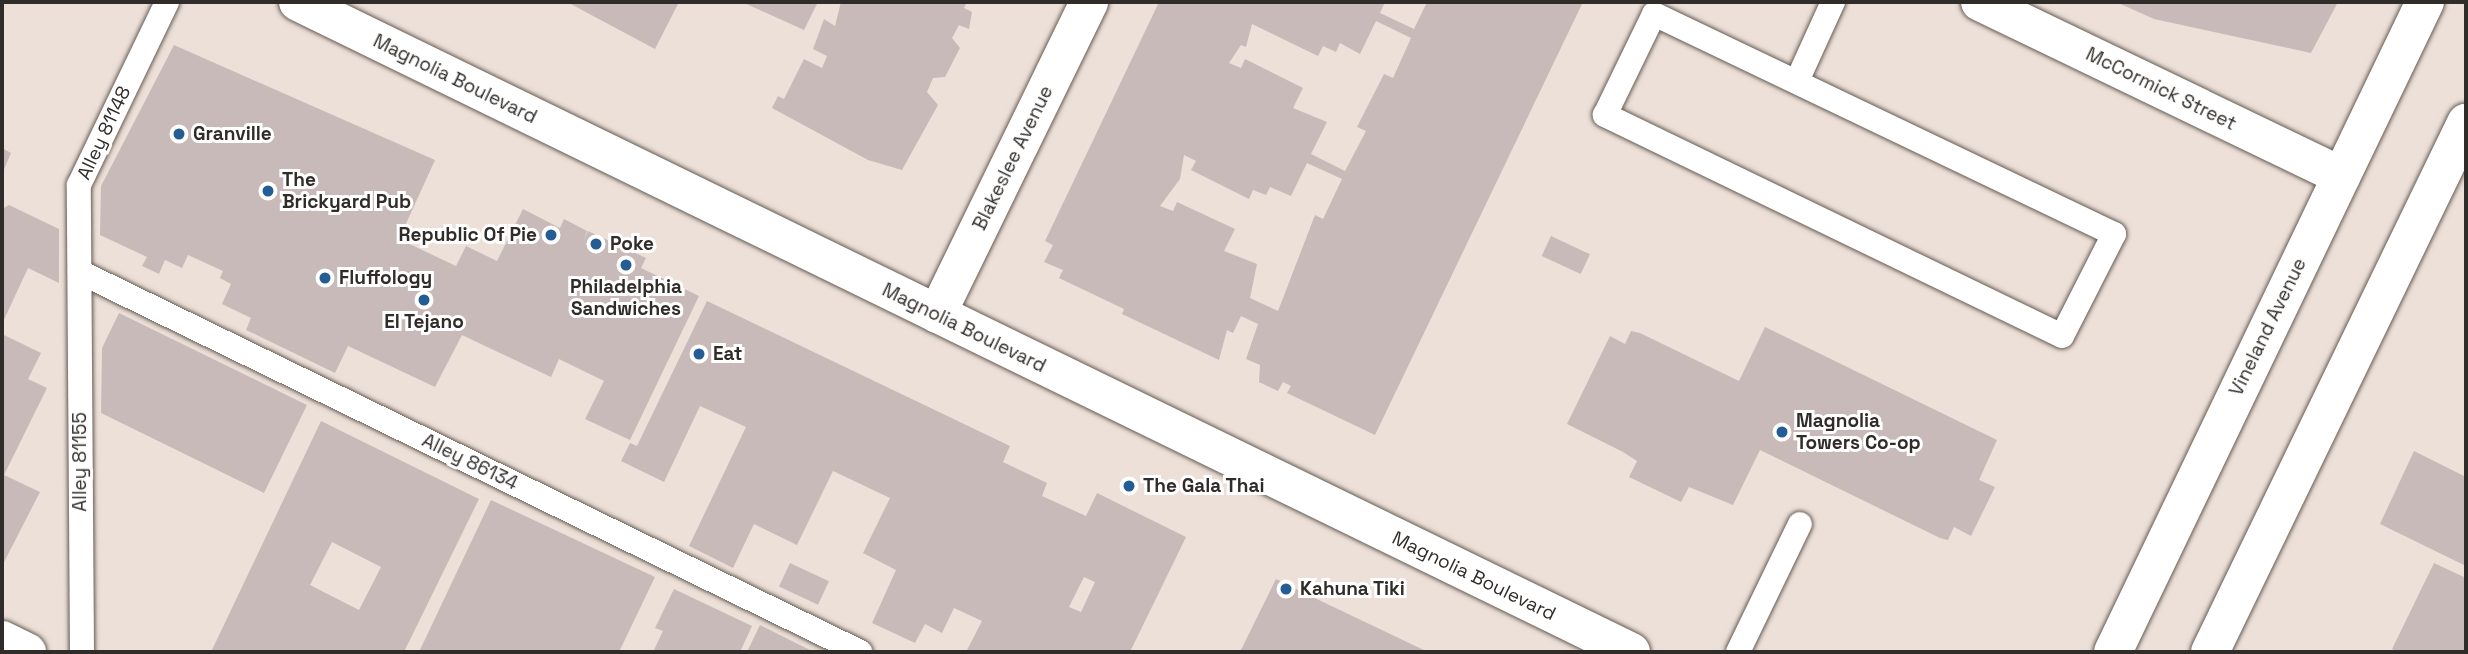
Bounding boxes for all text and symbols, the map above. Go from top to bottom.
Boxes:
street label: Magnolia Boulevard [369,29,541,129]
street label: McCormick Street [2082,43,2240,135]
street label: Blakeslee Avenue [968,82,1058,234]
street label: Alley 81148 [72,83,136,183]
place label: Granville [193,123,272,145]
marker: Granville [171,126,187,142]
place label: The Brickyard Pub [282,169,411,213]
marker: The Brickyard Pub [260,183,276,199]
place label: Republic Of Pie [399,224,537,246]
marker: Republic Of Pie [543,227,559,243]
place label: Poke [610,233,654,255]
marker: Poke [588,236,604,252]
street label: Vineland Avenue [2225,254,2311,400]
marker: Philadelphia Sandwiches [618,257,634,273]
place label: Fluffology [339,267,432,289]
marker: Fluffology [317,270,333,286]
place label: Philadelphia Sandwiches [570,276,682,320]
street label: Magnolia Boulevard [878,278,1050,378]
marker: El Tejano [416,292,432,308]
place label: El Tejano [384,311,464,333]
place label: Eat [713,343,742,365]
marker: Eat [691,346,707,362]
place label: Magnolia Towers Co-op [1796,410,1921,454]
street label: Alley 81155 [69,412,91,512]
marker: Magnolia Towers Co-op [1774,424,1790,440]
street label: Alley 86134 [418,429,522,495]
place label: The Gala Thai [1143,475,1265,497]
marker: The Gala Thai [1121,478,1137,494]
street label: Magnolia Boulevard [1388,526,1560,626]
place label: Kahuna Tiki [1300,578,1405,600]
marker: Kahuna Tiki [1278,581,1294,597]

